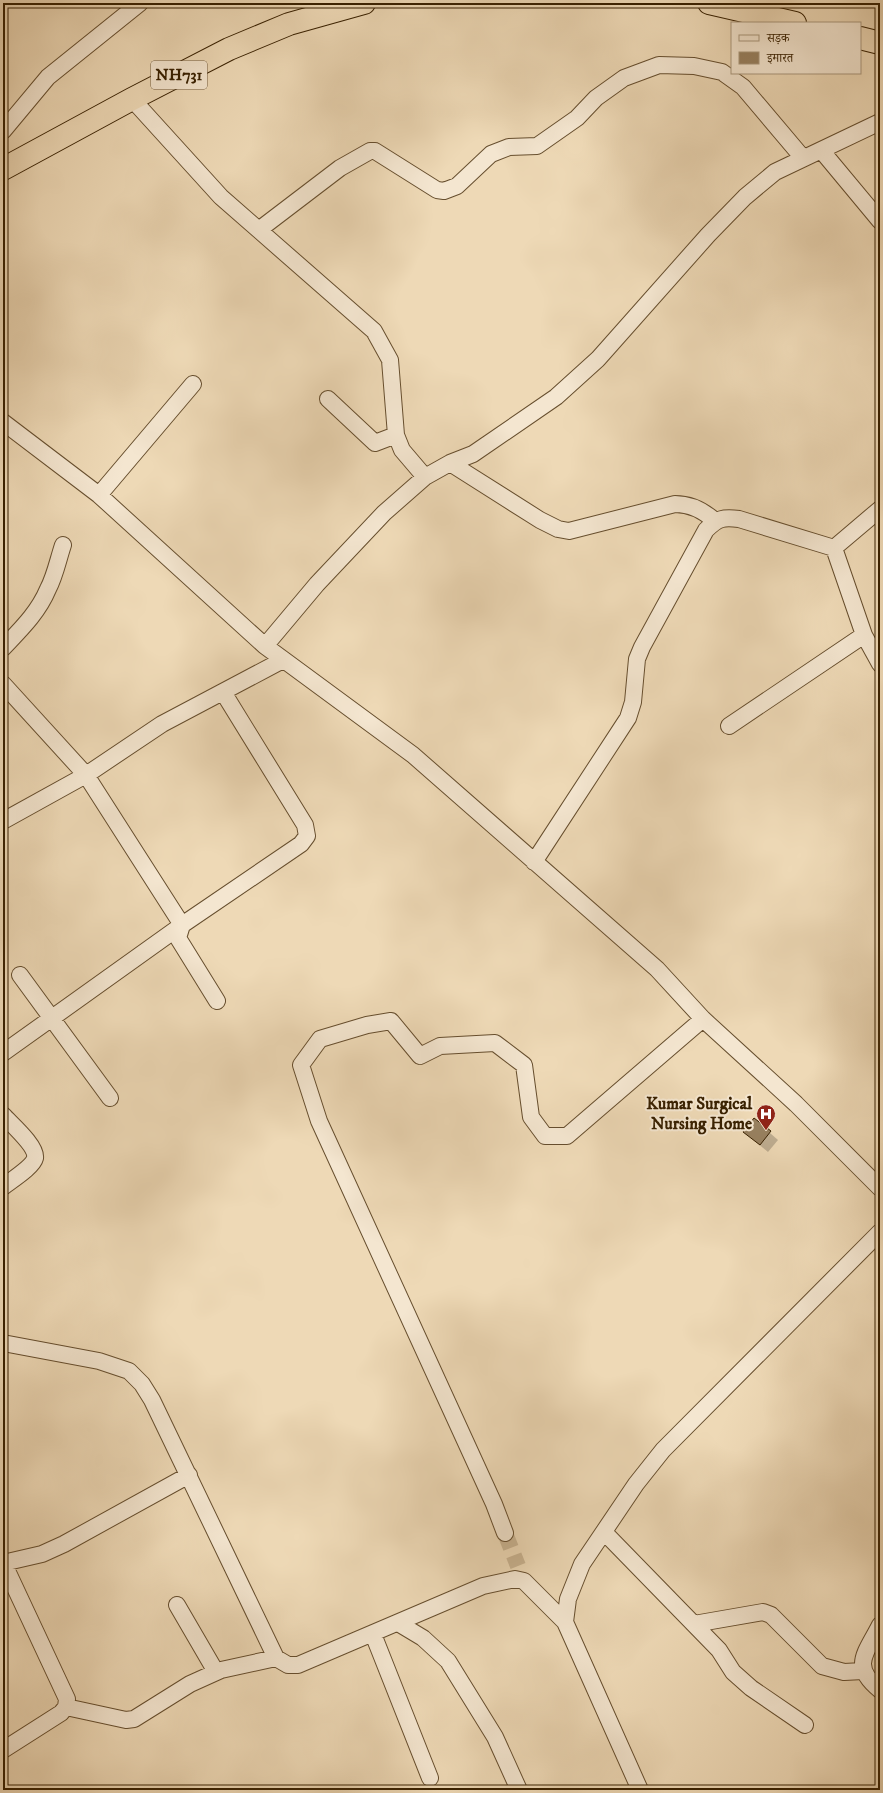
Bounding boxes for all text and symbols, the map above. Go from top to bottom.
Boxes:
legend [731,22,861,74]
text: सड़क [766,31,791,46]
text: इमारत [766,51,794,66]
road number: NH731 [151,61,207,89]
place label: Kumar Surgical Nursing Home [646,1093,753,1135]
hospital icon: Kumar Surgical Nursing Home [755,1103,777,1131]

